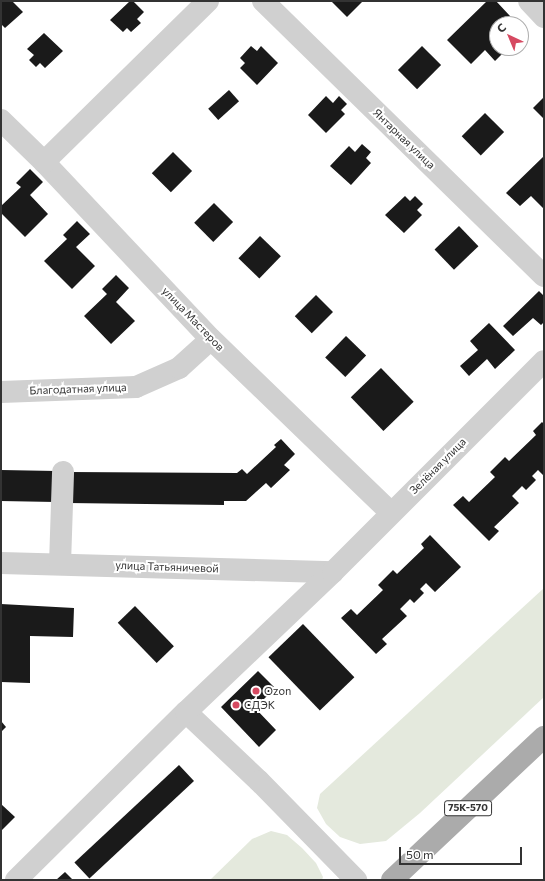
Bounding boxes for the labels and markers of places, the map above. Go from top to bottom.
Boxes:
place label: Ozon [264,684,291,698]
marker: Ozon [251,686,261,696]
place label: СДЭК [244,698,275,712]
marker: СДЭК [231,700,241,710]

